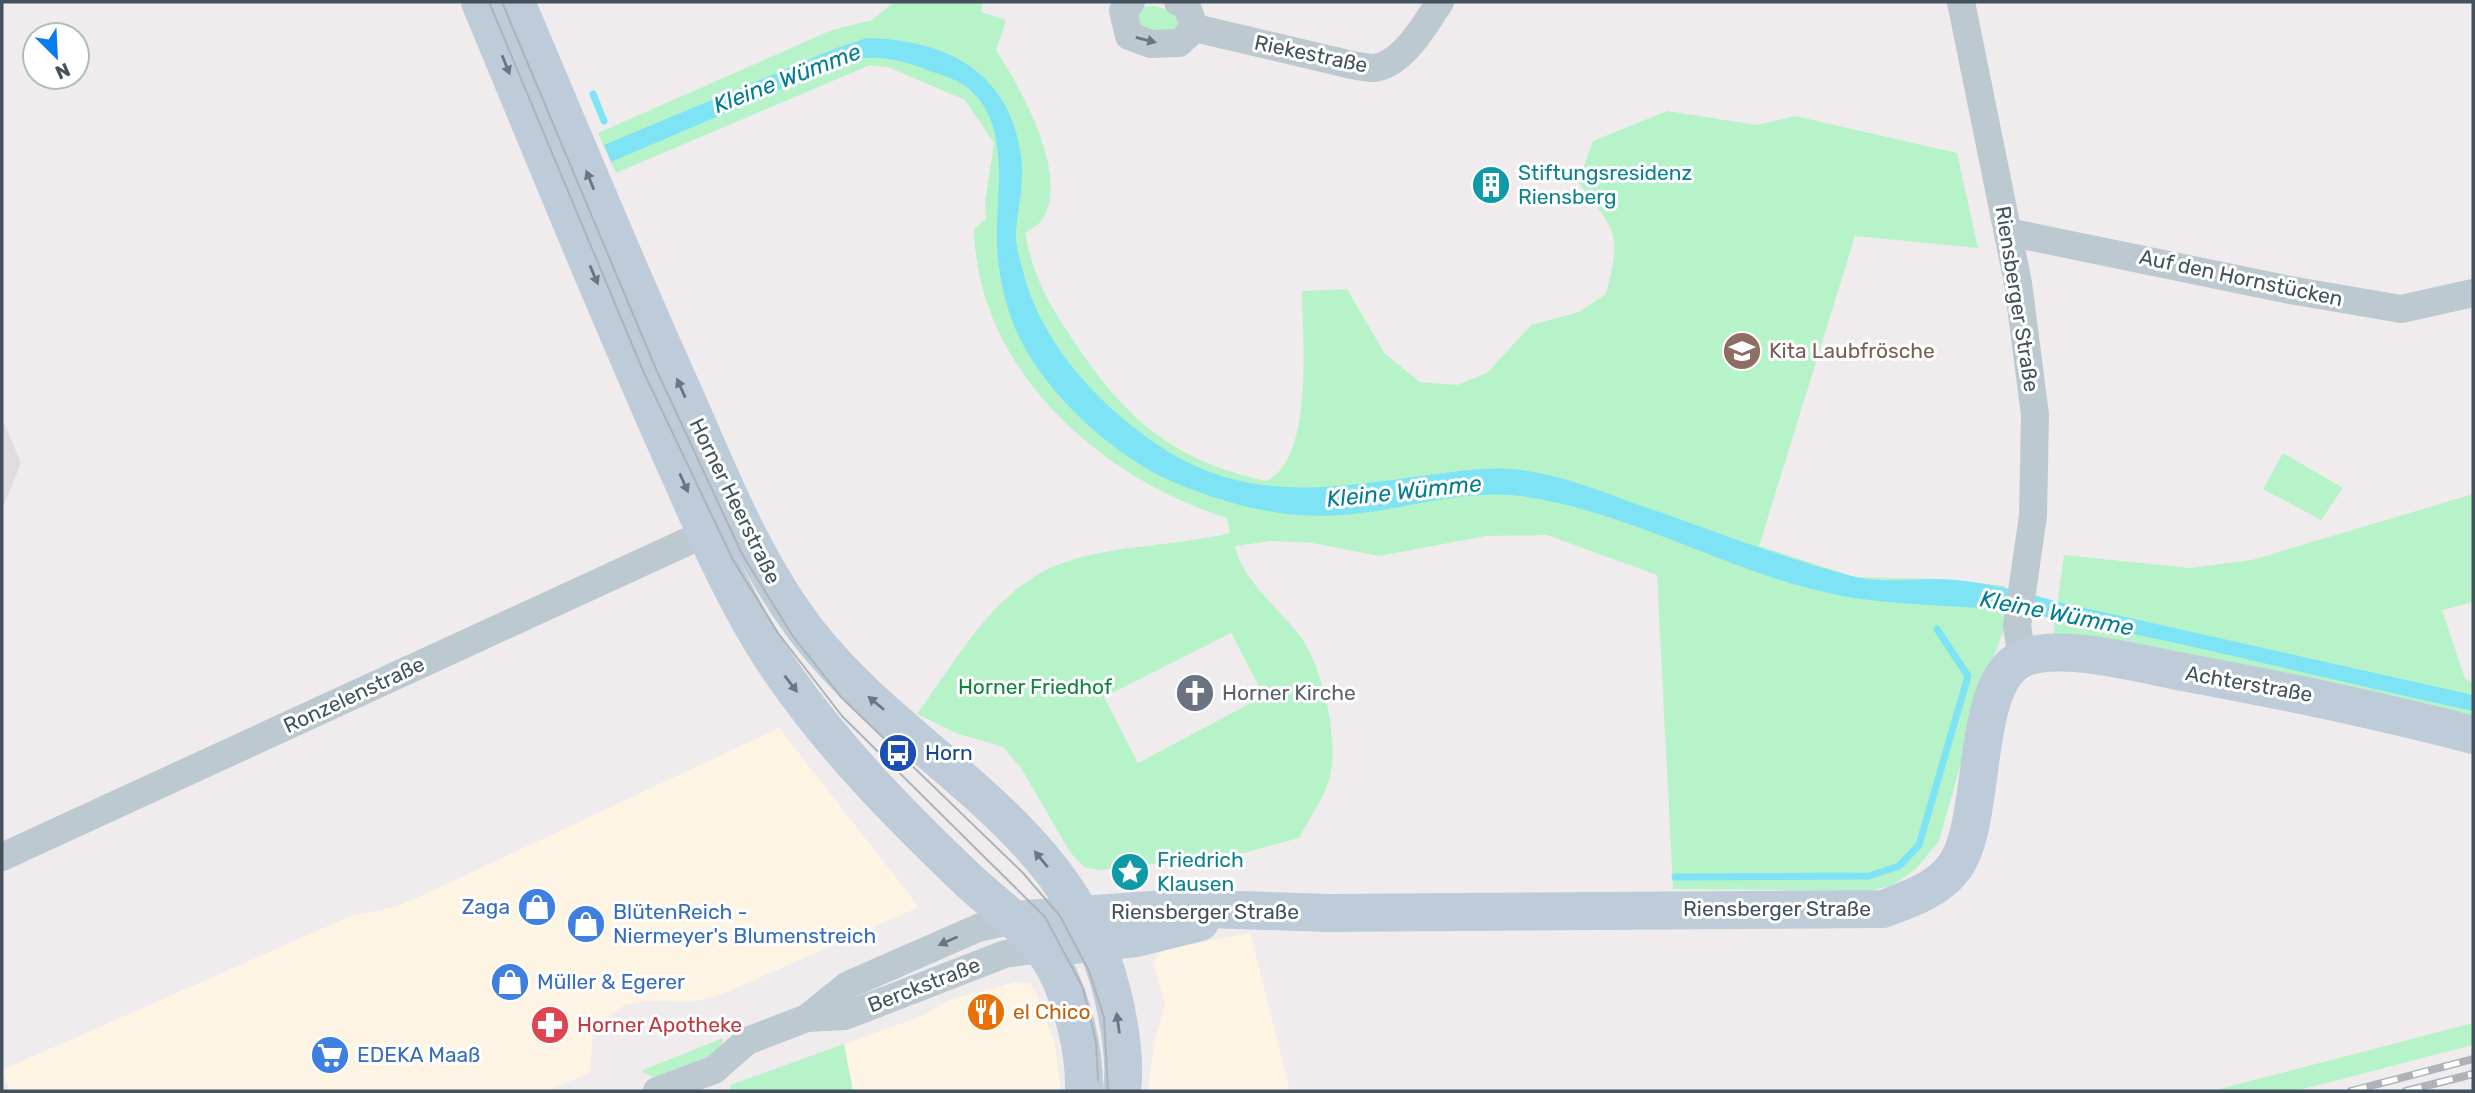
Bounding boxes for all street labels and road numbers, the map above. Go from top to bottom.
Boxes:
street label: Riekestraße [1252,29,1370,78]
street label: Riensberger Straße [1990,204,2045,394]
street label: Auf den Hornstücken [2137,244,2345,311]
street label: Horner Heerstraße [685,414,786,588]
street label: Ronzelenstraße [279,651,428,738]
street label: Achterstraße [2184,660,2315,707]
street label: Riensberger Straße [1683,896,1871,921]
street label: Riensberger Straße [1111,899,1299,924]
street label: Berckstraße [864,952,983,1017]

